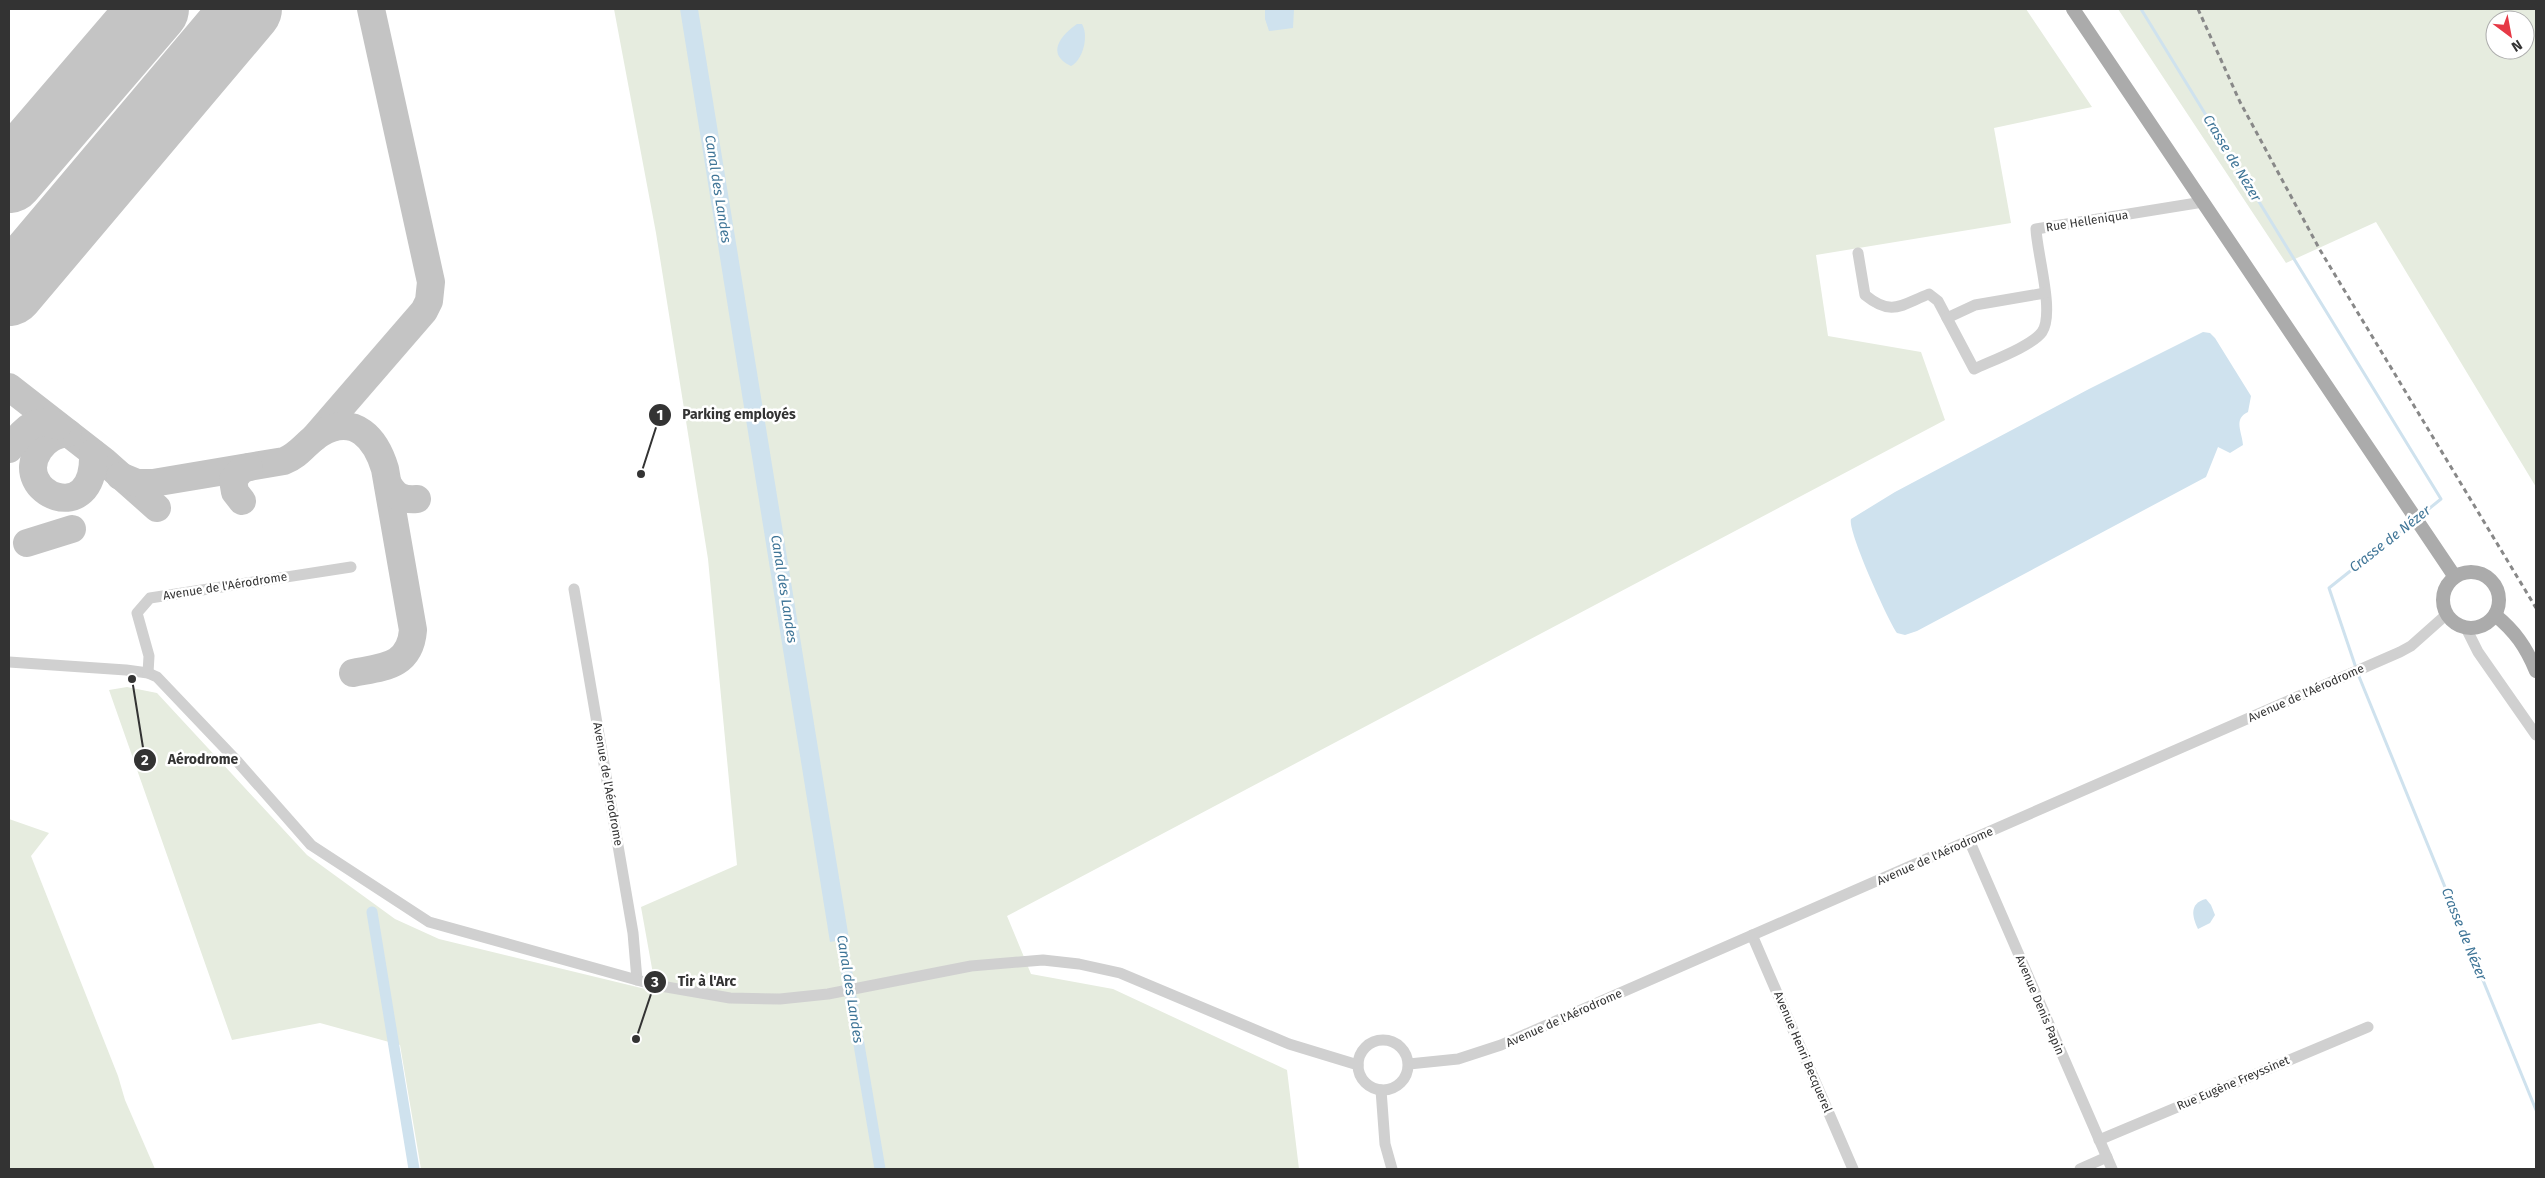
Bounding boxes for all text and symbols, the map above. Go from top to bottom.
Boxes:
north arrow [2485,10,2535,60]
text: N [2508,36,2525,55]
water label: Crasse de Nézer [2199,111,2265,205]
water label: Canal des Landes [701,134,735,245]
street label: Rue Helleniqua [2045,208,2129,234]
callout: Parking employés [648,400,806,429]
text: 1 [657,406,663,424]
text: Parking employés [682,406,796,423]
water label: Crasse de Nézer [2346,502,2434,576]
water label: Canal des Landes [767,534,801,645]
street label: Avenue de l'Aérodrome [162,569,288,603]
street label: Avenue de l'Aérodrome [2246,661,2366,725]
street label: Avenue de l'Aérodrome [590,721,626,847]
callout: Aérodrome [133,745,248,774]
text: 2 [141,751,149,769]
text: Aérodrome [167,751,239,768]
street label: Avenue de l'Aérodrome [1875,824,1995,888]
water label: Crasse de Nézer [2438,885,2491,983]
water label: Canal des Landes [833,934,867,1045]
street label: Avenue Denis Papin [2013,953,2067,1057]
callout: Tir à l'Arc [643,967,746,996]
text: 3 [650,973,659,991]
text: Tir à l'Arc [678,973,737,990]
street label: Avenue de l'Aérodrome [1504,986,1624,1050]
street label: Avenue Henri Becquerel [1771,989,1835,1115]
street label: Rue Eugène Freyssinet [2175,1053,2292,1113]

